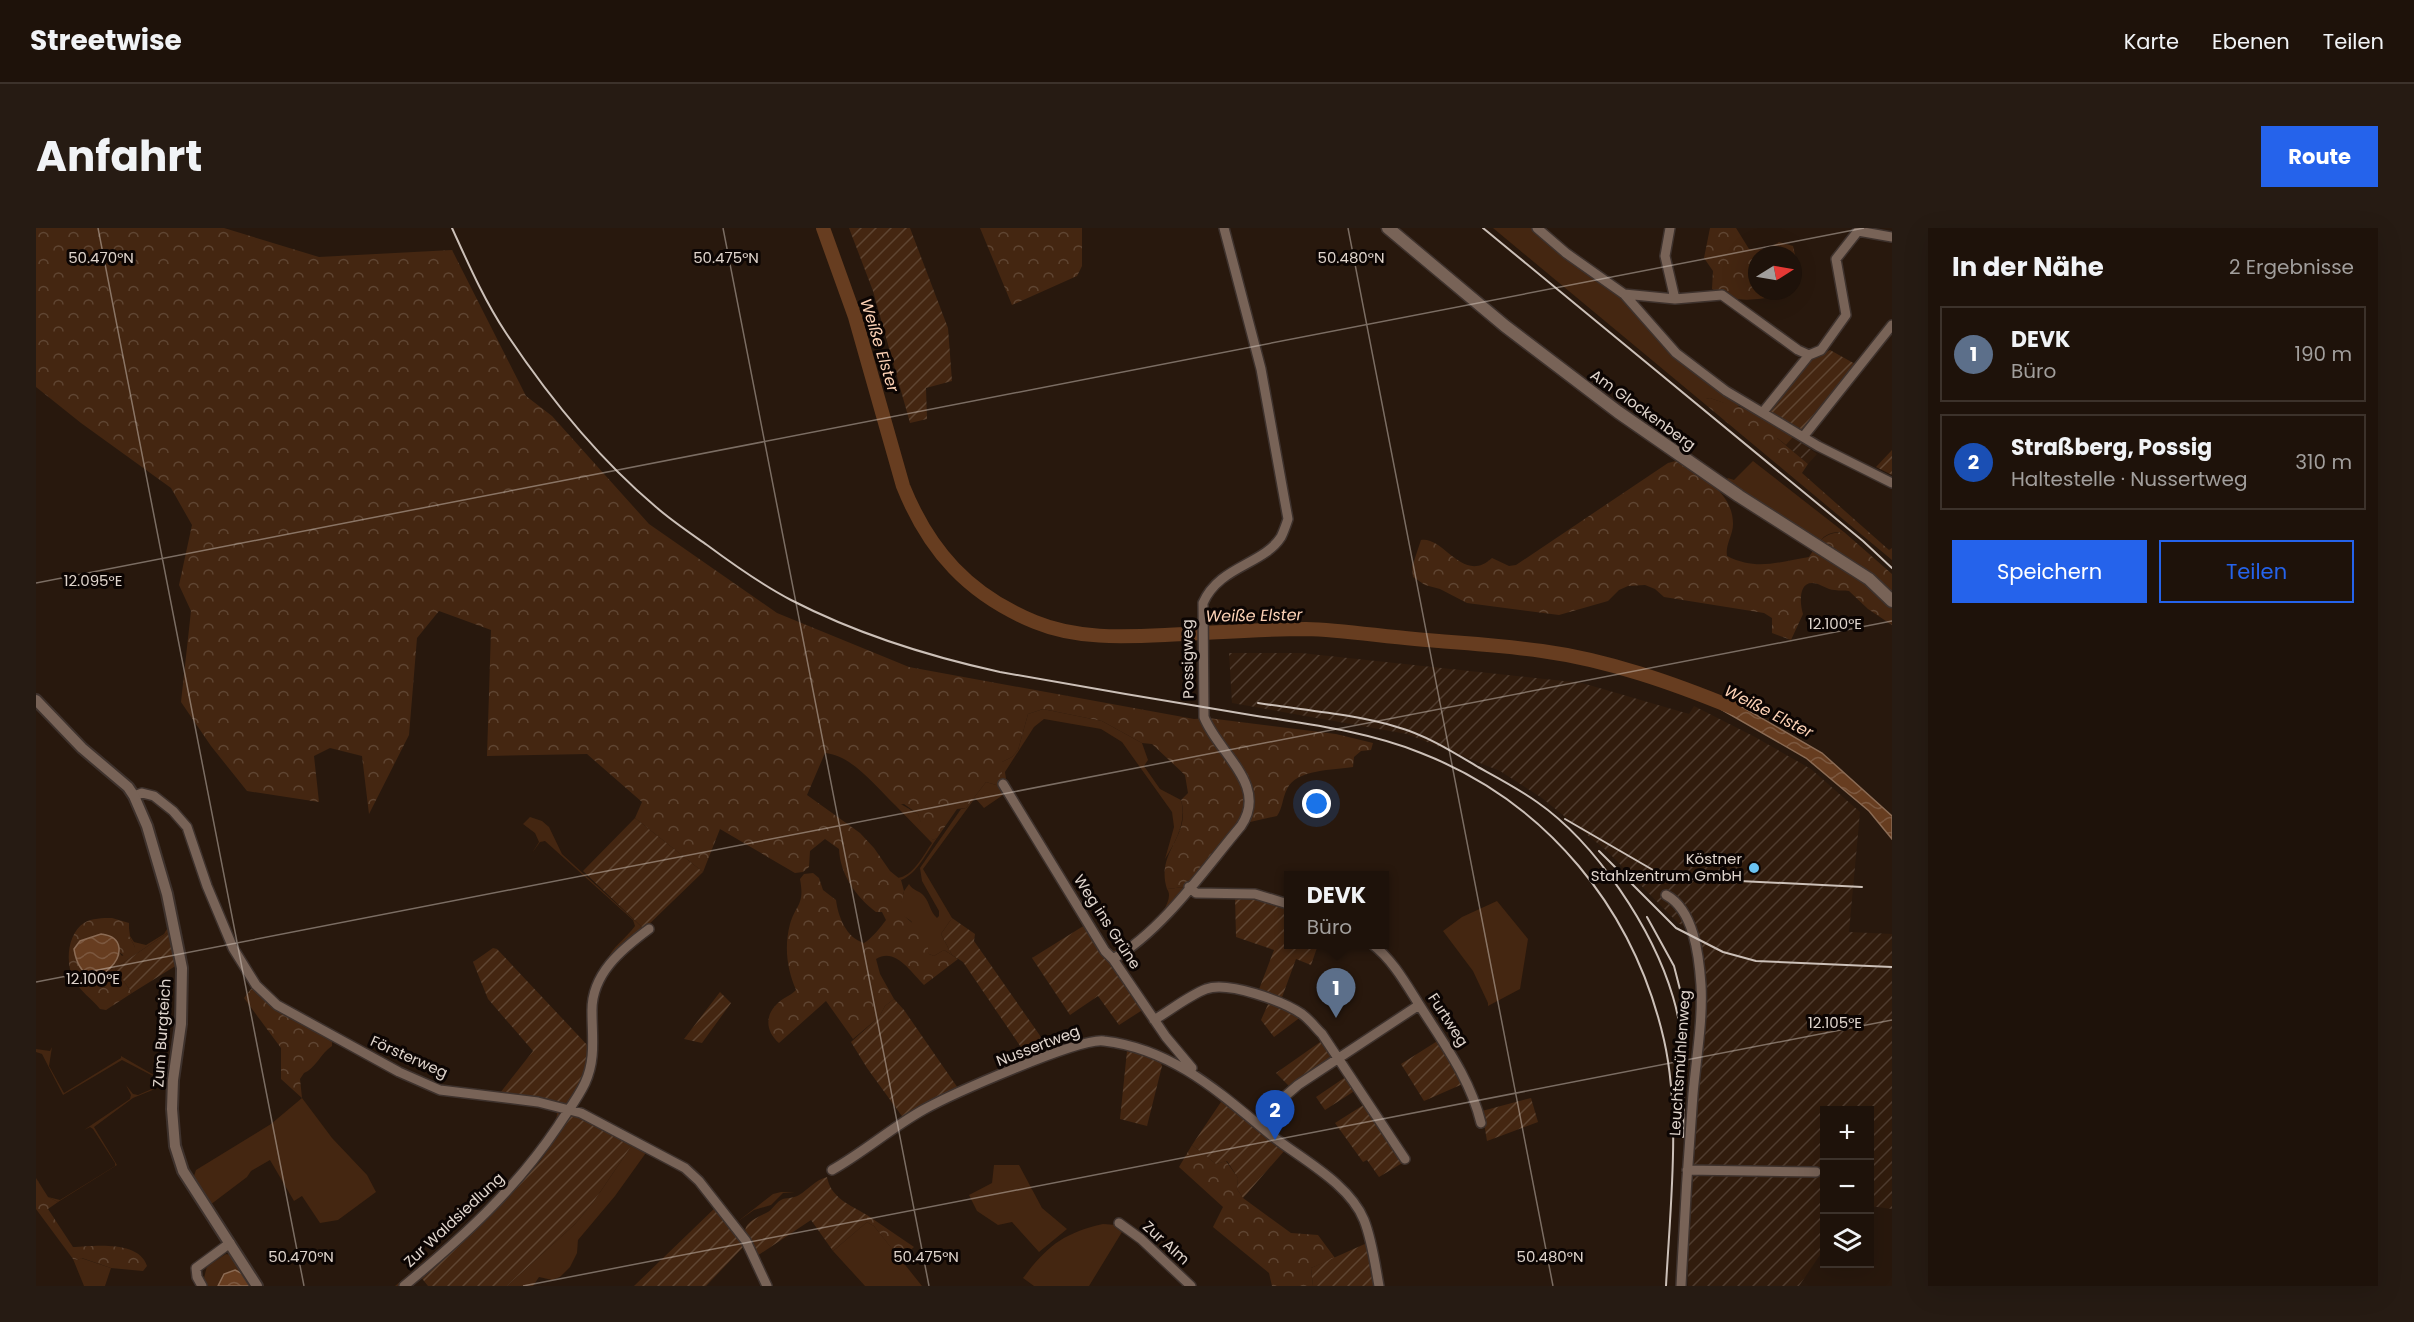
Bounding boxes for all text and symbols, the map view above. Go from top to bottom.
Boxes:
text: Streetwise [30,21,182,60]
text: Karte [2124,27,2179,56]
text: Ebenen [2212,27,2290,56]
text: Teilen [2323,27,2384,56]
button: Route [2261,126,2378,187]
text: Anfahrt [36,127,202,186]
north arrow [1748,246,1802,300]
text: 50.470°N [68,247,134,268]
text: 50.475°N [693,247,759,268]
text: 50.480°N [1317,247,1385,268]
text: In der Nähe [1952,249,2104,285]
text: 2 Ergebnisse [2229,253,2354,281]
water label: Weiße Elster [854,295,905,396]
text: DEVK [2011,324,2070,355]
text: 1 [1970,340,1977,368]
text: 190 m [2295,340,2352,368]
text: Büro [2011,357,2056,385]
street label: Am Glockenberg [1586,364,1700,455]
text: Straßberg, Possig [2011,432,2212,463]
text: 2 [1968,448,1979,476]
text: 310 m [2295,448,2352,476]
text: Haltestelle · Nussertweg [2011,465,2247,493]
button: Speichern [1952,540,2147,603]
button: Teilen [2159,540,2354,603]
text: 12.095°E [64,570,122,591]
water label: Weiße Elster [1205,603,1304,628]
text: 12.100°E [1808,613,1862,634]
street label: Possigweg [1176,619,1199,699]
water label: Weiße Elster [1720,679,1818,744]
your location [1302,789,1331,818]
place label: Köstner Stahlzentrum GmbH [1591,848,1742,886]
marker: Köstner Stahlzentrum GmbH [1747,861,1761,875]
street label: Weg ins Grüne [1069,870,1146,973]
popup [1284,871,1389,949]
text: DEVK [1307,880,1366,911]
text: Büro [1307,913,1352,941]
text: 12.100°E [66,968,120,989]
pin: 1 [1316,968,1356,1018]
street label: Zum Burgteich [147,978,176,1088]
street label: Furtweg [1423,989,1474,1051]
street label: Leuchtsmühlenweg [1664,989,1695,1137]
text: 12.105°E [1808,1012,1862,1033]
street label: Nussertweg [993,1020,1083,1071]
street label: Försterweg [367,1030,451,1083]
pin: 2 [1256,1090,1294,1140]
map controls [1820,1106,1874,1268]
button: + [1820,1106,1874,1160]
button: − [1820,1160,1874,1214]
street label: Zur Waldsiedlung [399,1168,508,1272]
button: layers [1820,1214,1874,1268]
street label: Zur Alm [1138,1216,1194,1269]
text: 50.470°N [268,1246,334,1267]
text: 50.475°N [893,1246,959,1267]
text: 50.480°N [1516,1246,1584,1267]

